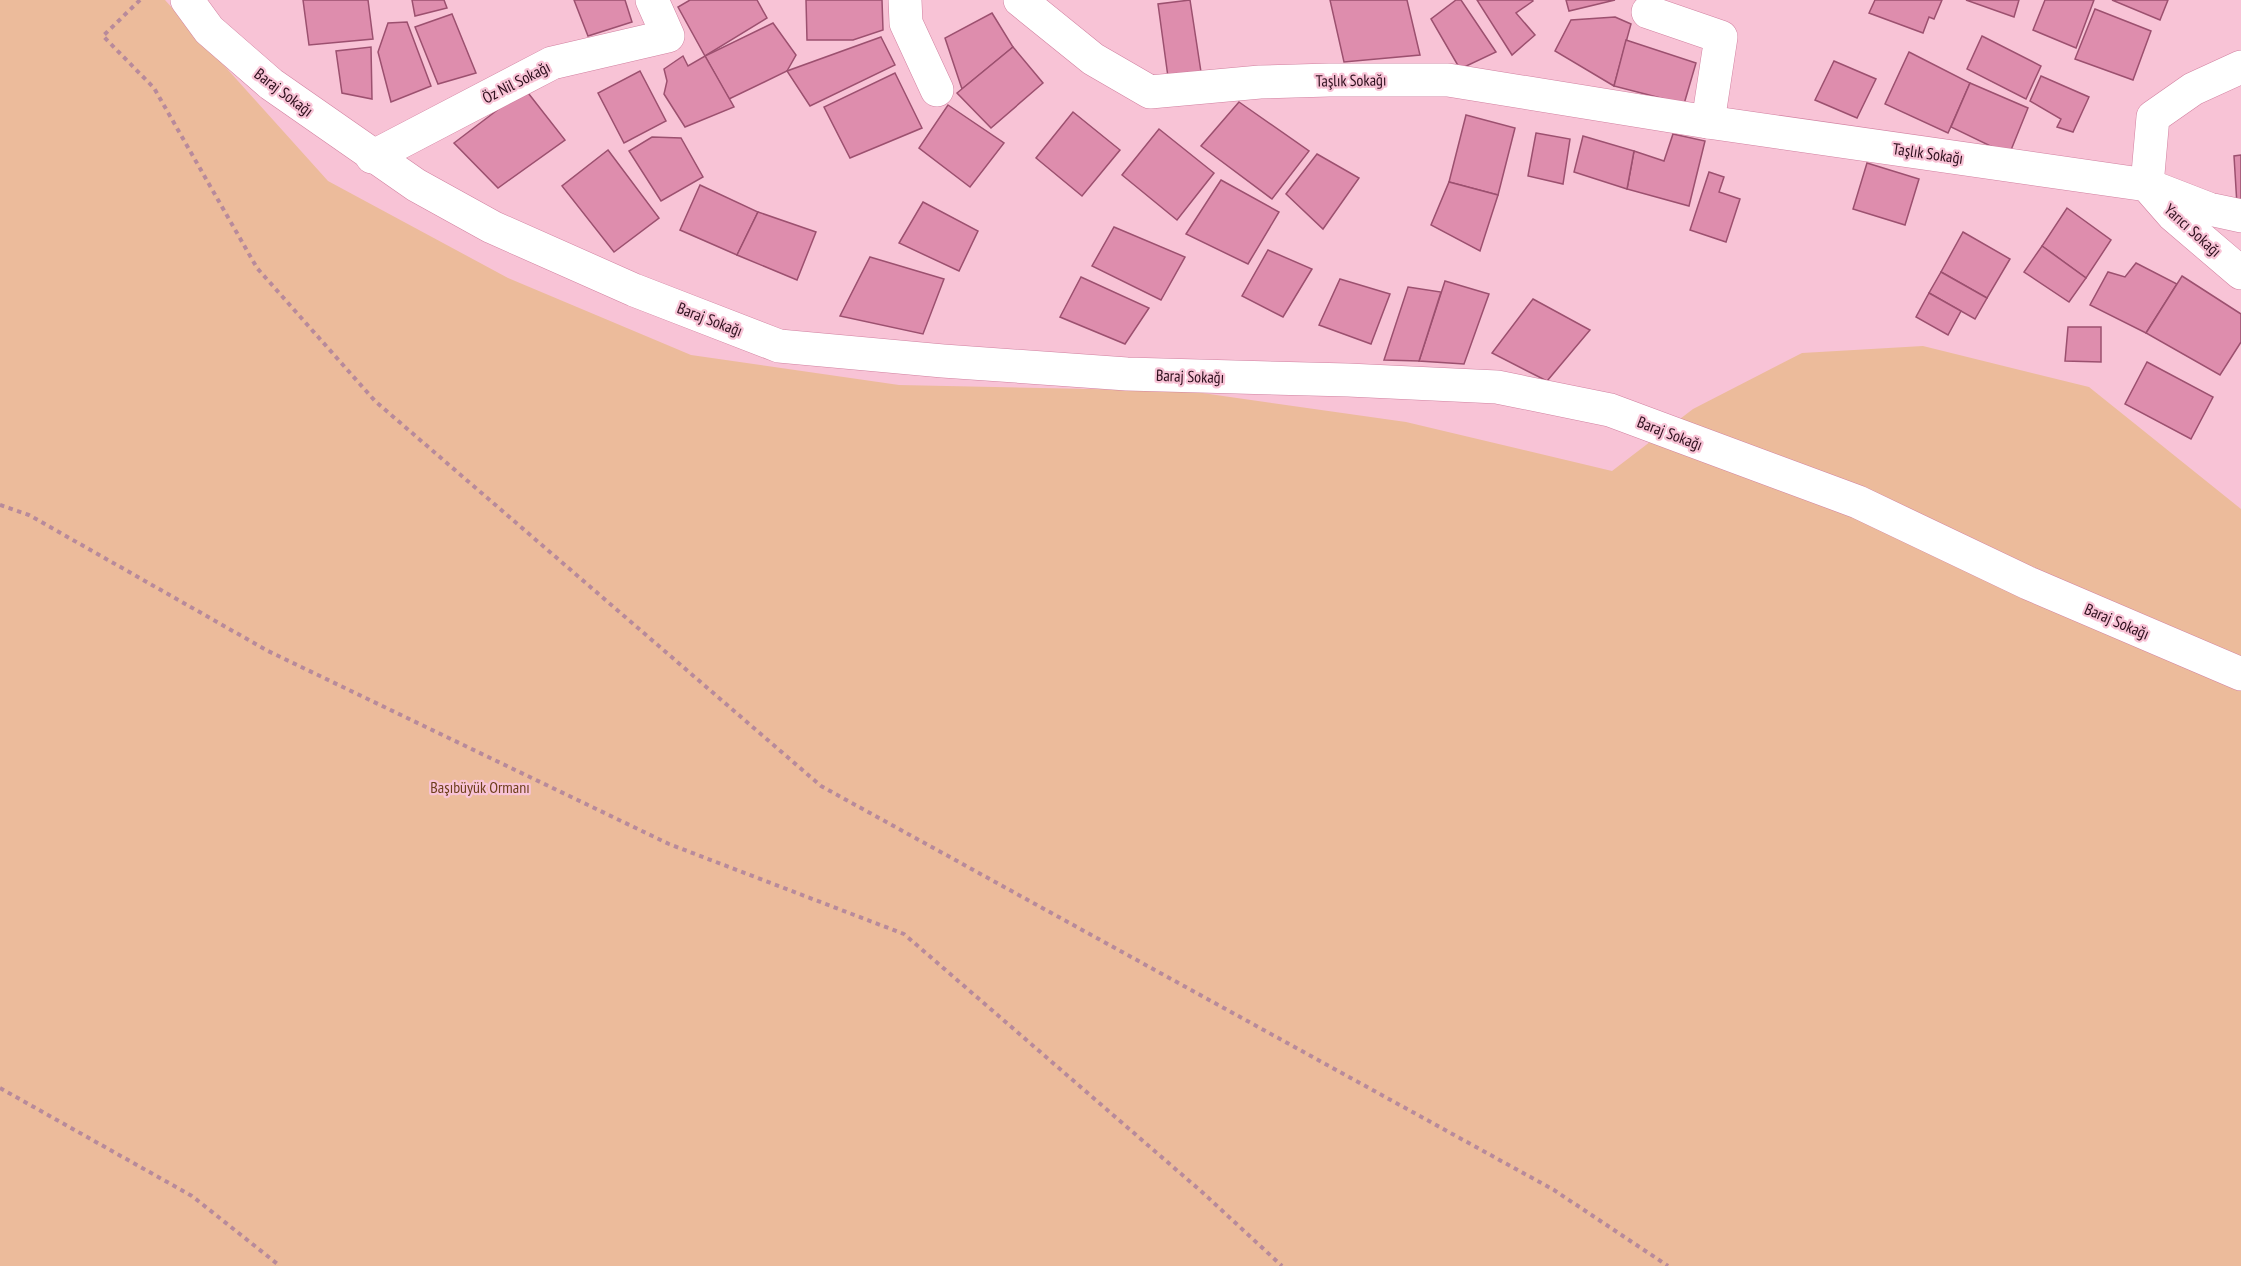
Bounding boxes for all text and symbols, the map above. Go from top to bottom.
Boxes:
street label: Öz Nil Sokağı [479,56,553,108]
street label: Baraj Sokağı [251,63,317,121]
street label: Taşlık Sokağı [1315,69,1387,91]
street label: Taşlık Sokağı [1892,138,1964,168]
street label: Yarıcı Sokağı [2160,199,2226,261]
street label: Baraj Sokağı [675,297,745,341]
street label: Baraj Sokağı [1156,365,1224,387]
street label: Baraj Sokağı [1635,411,1705,455]
street label: Baraj Sokağı [2082,598,2152,644]
park label: Başıbüyük Ormanı [430,777,530,797]

